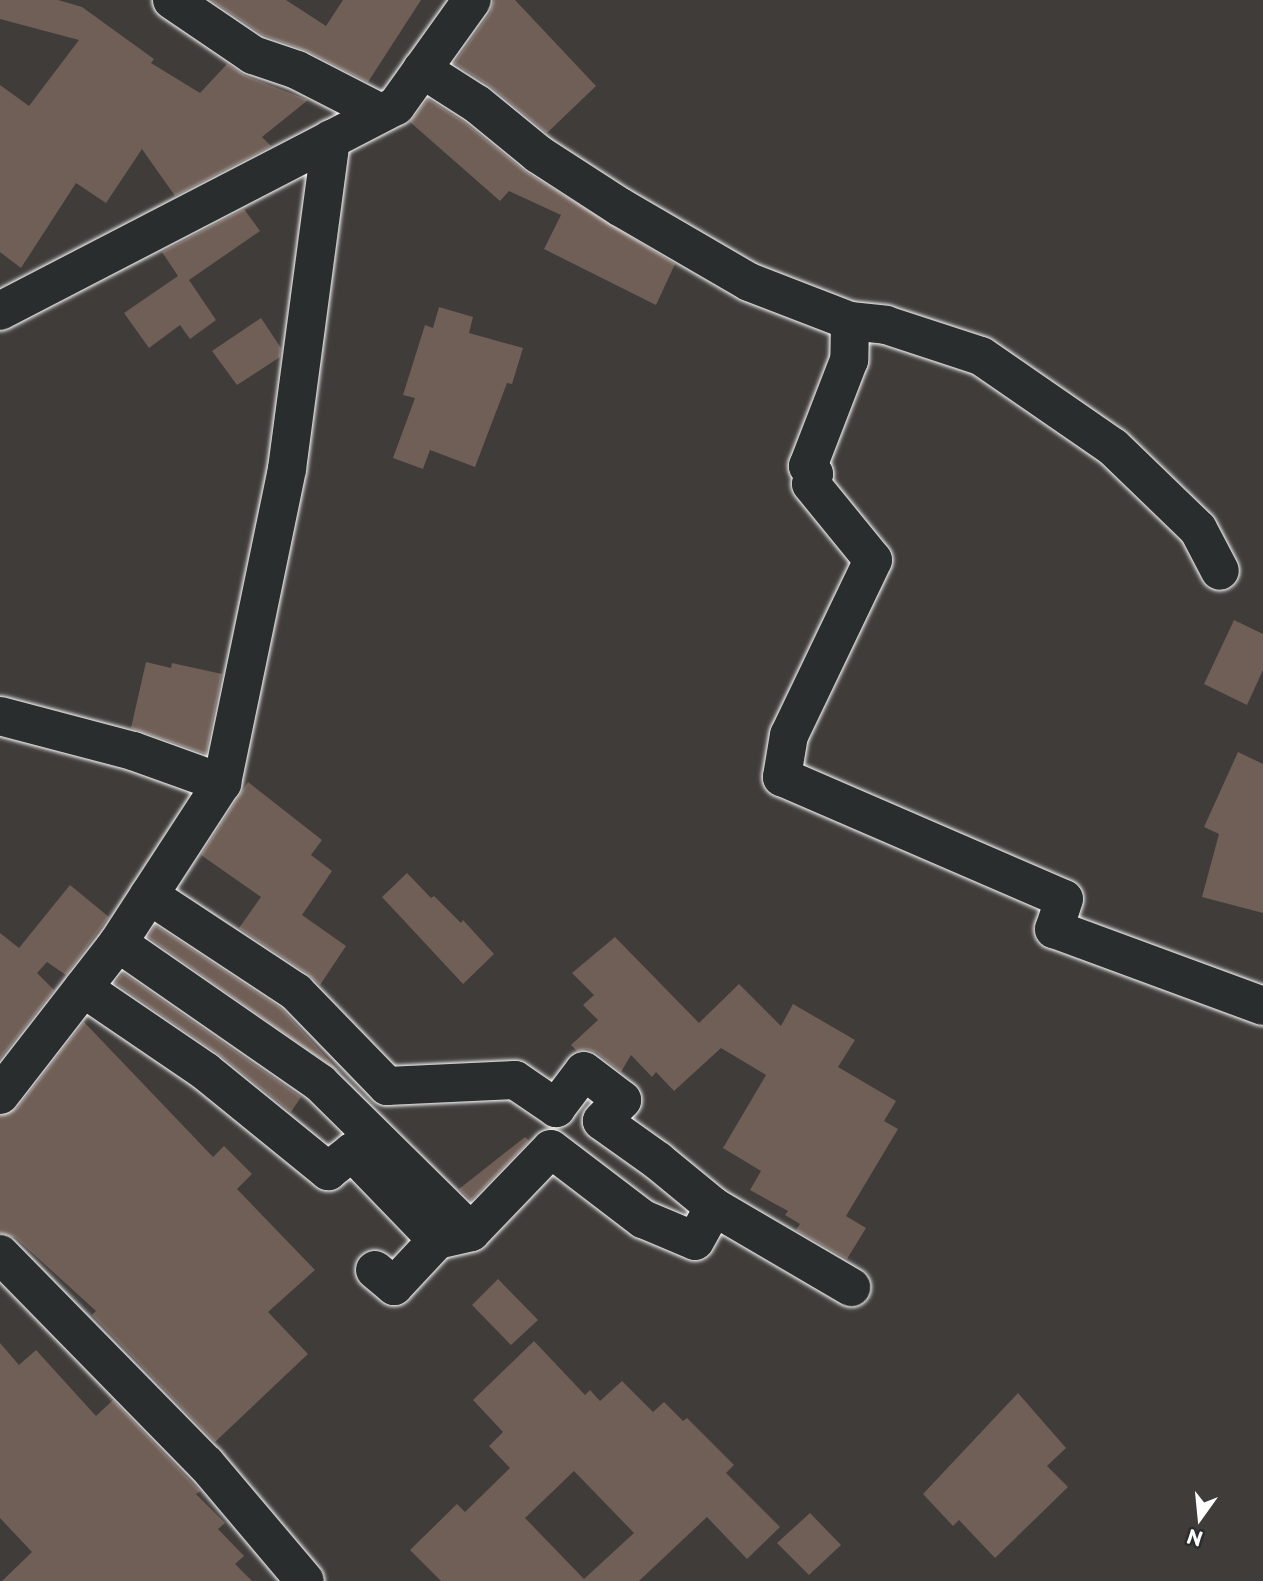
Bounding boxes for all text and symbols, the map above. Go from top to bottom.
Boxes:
north arrow [1165,1483,1235,1553]
text: N [1184,1523,1205,1554]

